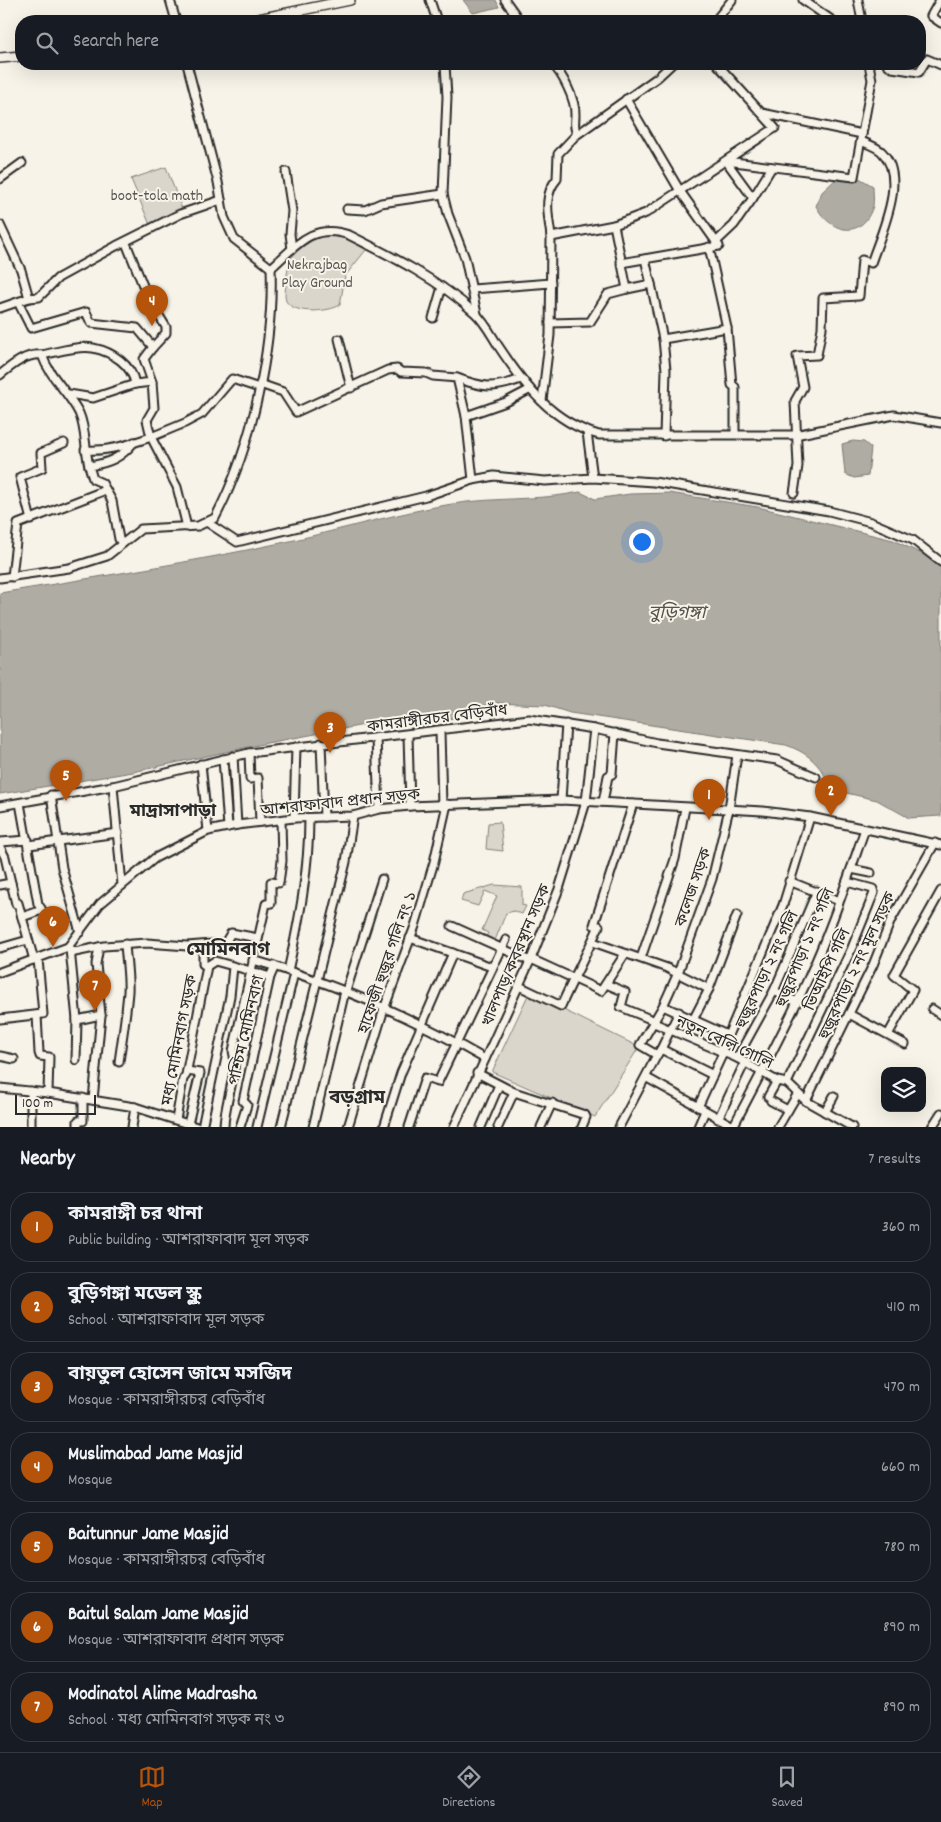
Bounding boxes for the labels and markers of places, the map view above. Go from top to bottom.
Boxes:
pin: 4 [136,285,168,326]
pin: 3 [314,712,346,753]
pin: 5 [50,760,82,801]
pin: 2 [815,775,847,816]
pin: 1 [693,779,725,820]
pin: 6 [37,906,69,947]
pin: 7 [79,970,111,1011]

